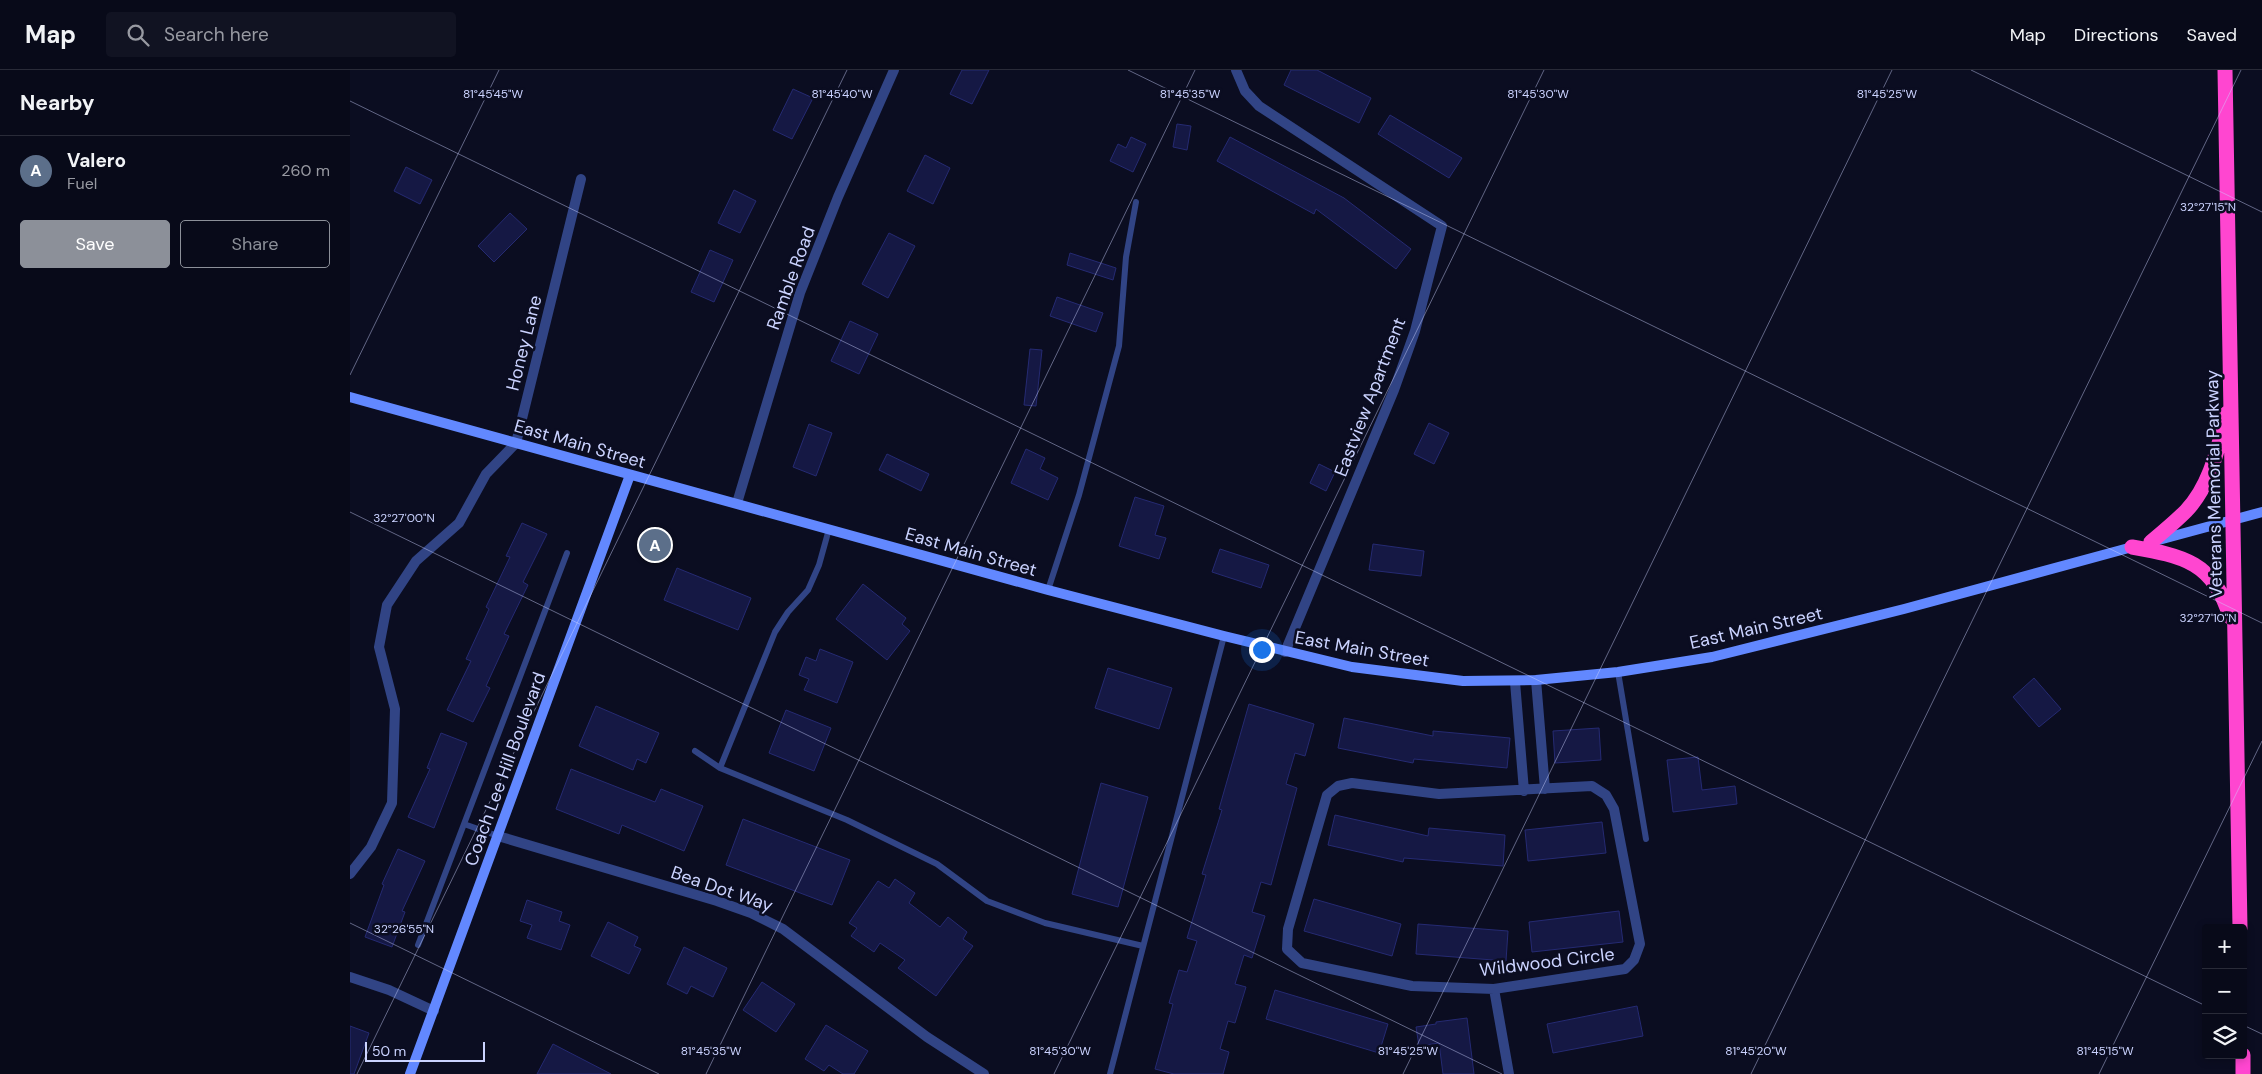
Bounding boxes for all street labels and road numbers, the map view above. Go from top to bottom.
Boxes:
street label: Ramble Road [761,223,821,333]
street label: Honey Lane [501,293,547,393]
street label: Eastview Apartment [1329,314,1411,480]
street label: Veterans Memorial Parkway [2200,370,2228,598]
street label: East Main Street [511,414,649,474]
street label: East Main Street [902,522,1040,582]
street label: East Main Street [1687,601,1825,655]
street label: East Main Street [1293,625,1431,673]
street label: Coach Lee Hill Boulevard [459,669,551,869]
street label: Bea Dot Way [668,860,776,918]
street label: Wildwood Circle [1478,942,1616,982]

